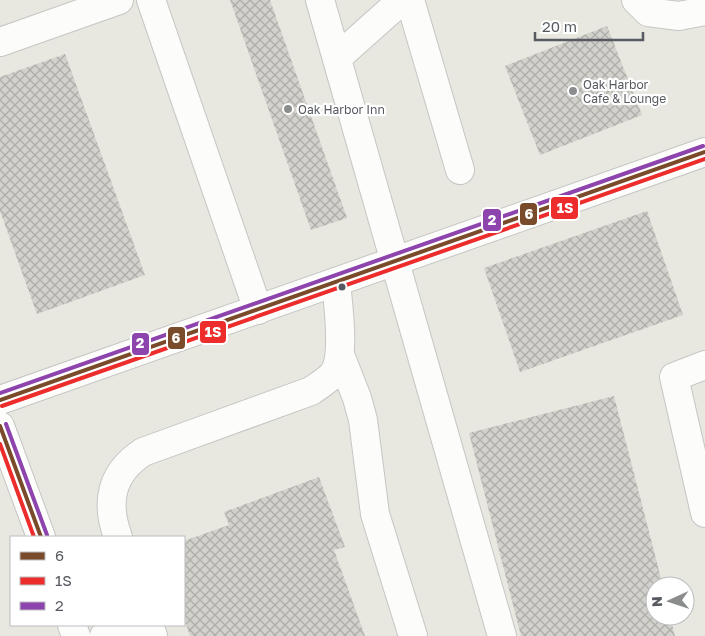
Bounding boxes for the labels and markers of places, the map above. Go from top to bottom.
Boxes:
place label: Oak Harbor Cafe & Lounge [583,77,666,106]
marker: Oak Harbor Cafe & Lounge [567,85,579,97]
place label: Oak Harbor Inn [298,102,385,117]
marker: Oak Harbor Inn [282,103,294,115]
unlabelled marker [337,282,347,292]

